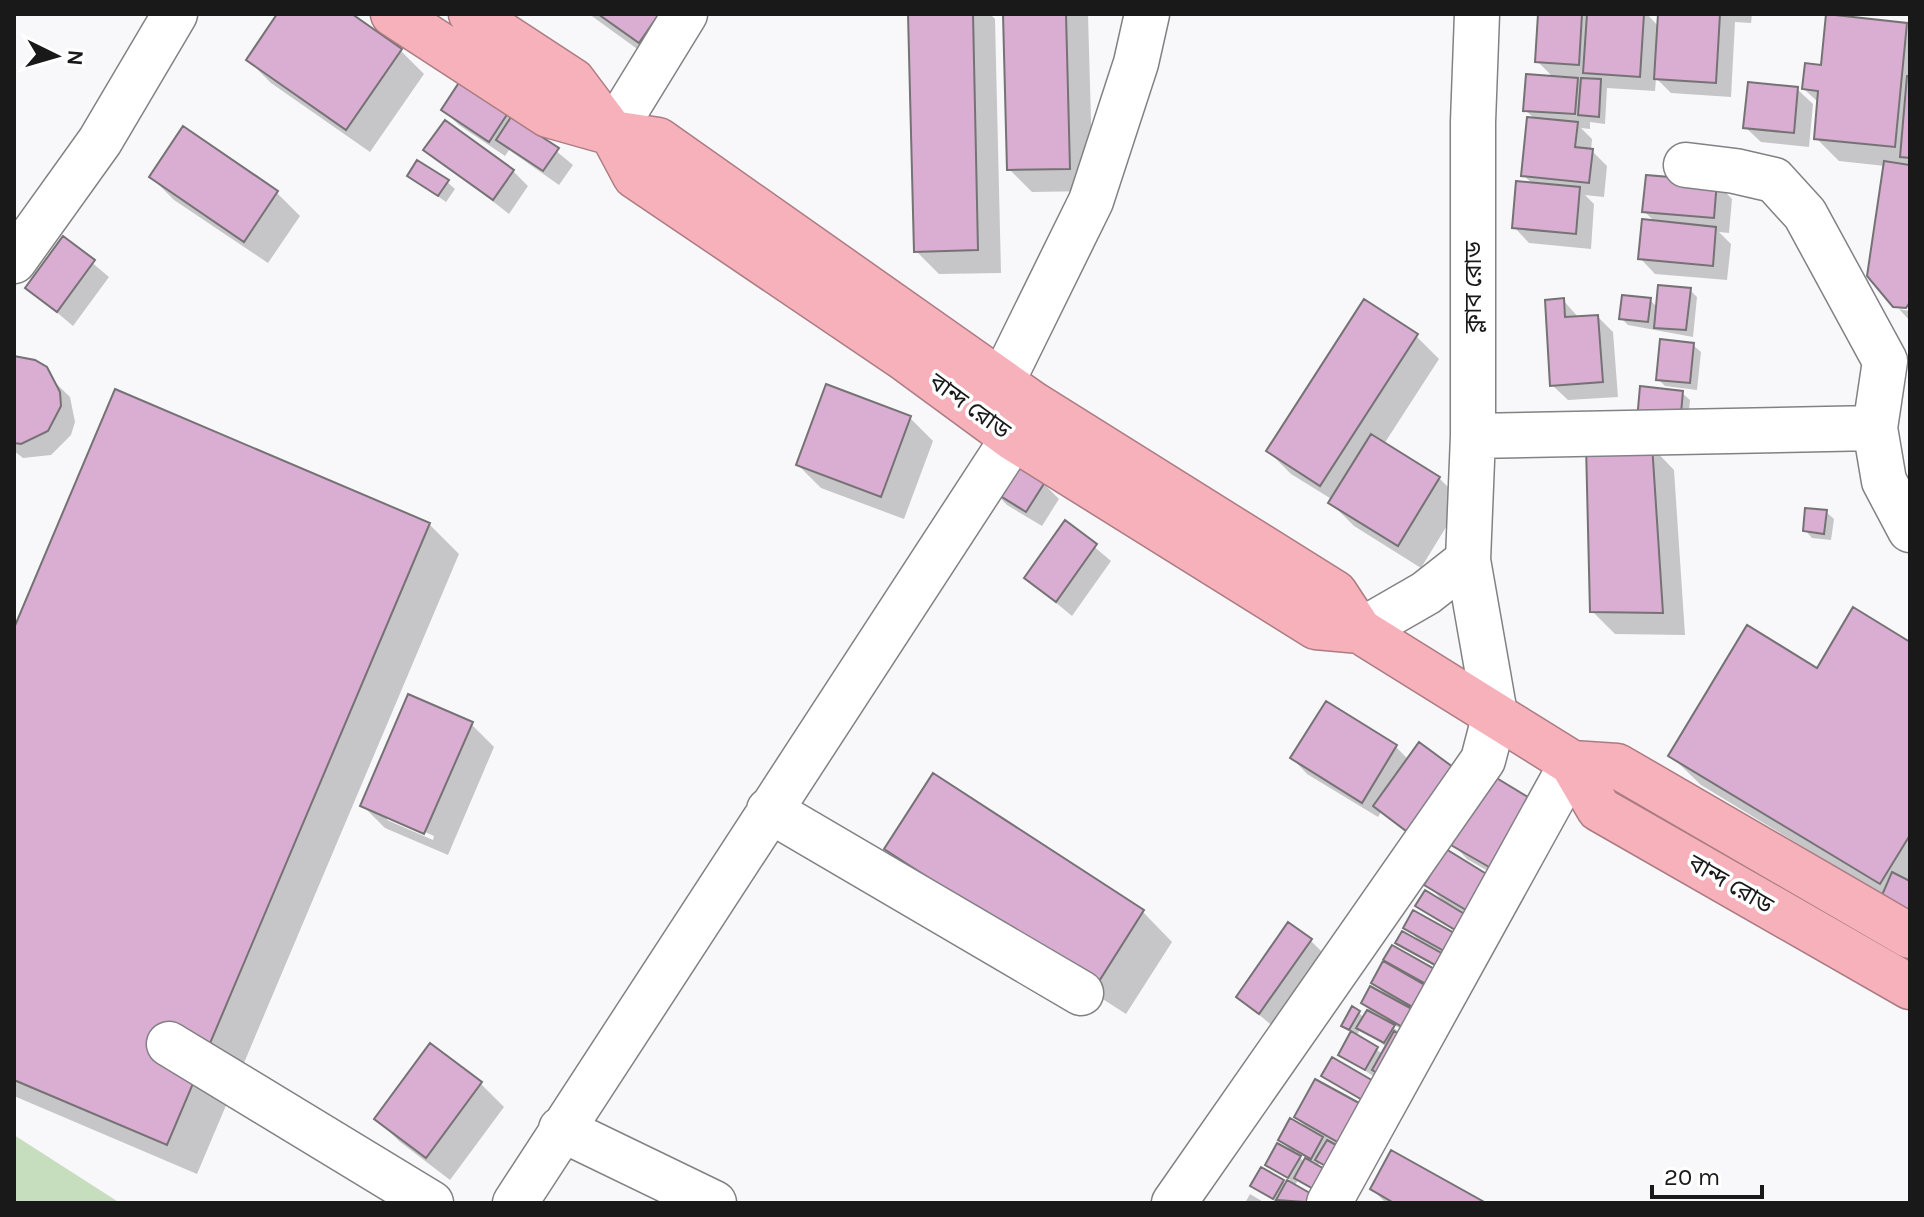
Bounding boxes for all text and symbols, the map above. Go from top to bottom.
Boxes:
north arrow [16,16,96,96]
text: N [61,49,89,67]
street label: ক্লাব রোড [1459,240,1487,334]
street label: বান্দ রোড [923,367,1017,445]
street label: বান্দ রোড [1683,848,1779,920]
scale bar [1652,1149,1762,1199]
text: 20 m [1664,1163,1720,1191]

